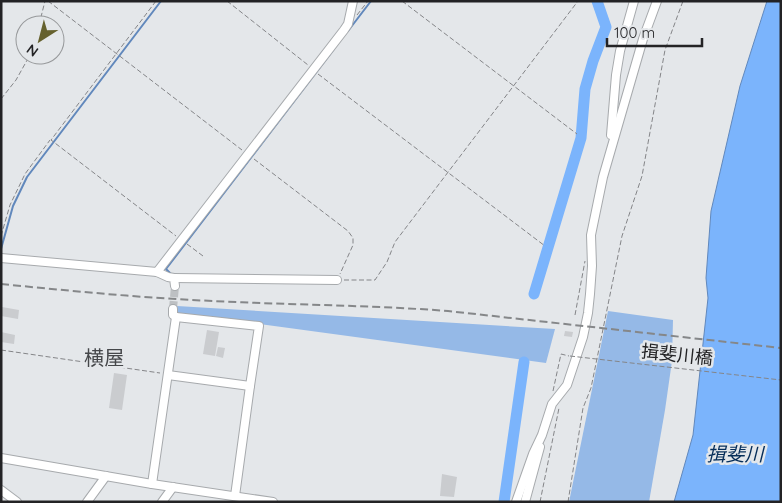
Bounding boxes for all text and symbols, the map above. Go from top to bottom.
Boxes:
north arrow [15,15,65,65]
scale bar [607,15,702,47]
text: 100 m [614,23,655,42]
text: N [23,40,42,61]
street label: 揖斐川橋 [640,339,714,370]
district label: 横屋 [84,345,124,370]
water label: 揖斐川 [706,442,765,466]

